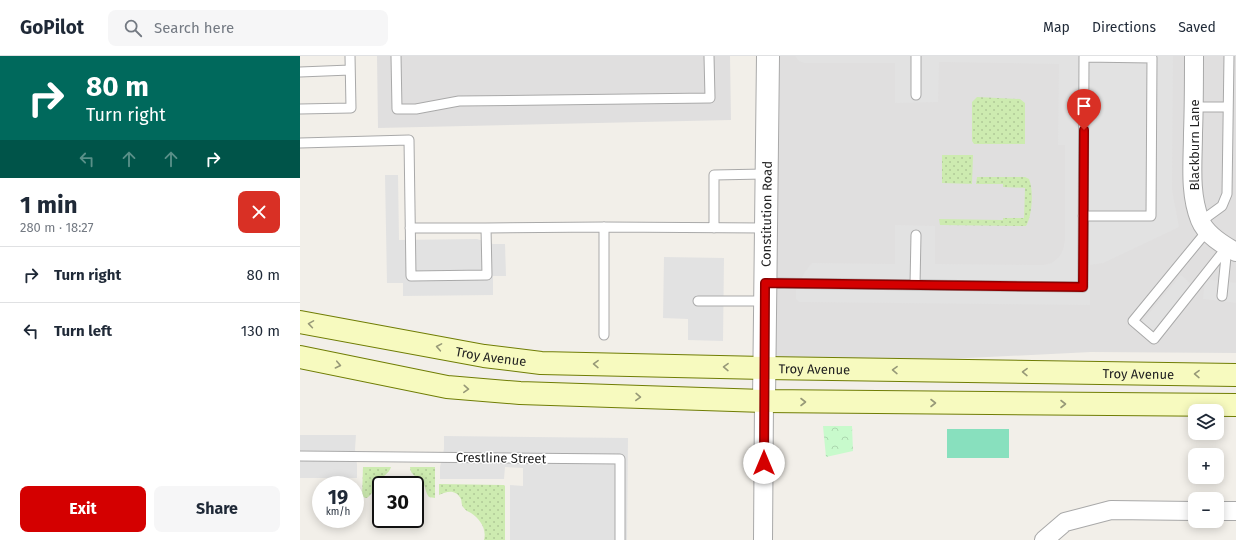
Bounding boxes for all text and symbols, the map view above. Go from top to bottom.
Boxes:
search box [108,10,388,46]
text: GoPilot [20,16,84,39]
icon: search [122,17,144,39]
text: Search here [154,19,234,37]
text: Map [1043,19,1070,36]
text: Directions [1092,19,1156,36]
text: Saved [1178,19,1216,36]
text: 80 m [86,70,149,103]
icon: right [20,72,72,124]
pin [1067,89,1101,130]
icon: arrive [1073,95,1095,117]
street label: Blackburn Lane [1187,99,1202,191]
text: Turn right [86,104,166,126]
icon: left [76,148,98,170]
icon: ahead [118,148,140,170]
icon: ahead [160,148,182,170]
icon: right [202,148,224,170]
street label: Constitution Road [758,161,774,267]
text: 1 min [20,191,78,219]
button: close [238,191,280,233]
text: 280 m · 18:27 [20,220,93,235]
icon: right [20,264,42,286]
text: Turn right [54,266,121,284]
text: 80 m [247,266,280,284]
icon: left [20,320,42,342]
one-way arrow [308,320,314,329]
text: Turn left [54,322,112,340]
text: 130 m [241,322,280,340]
street label: Troy Avenue [454,343,527,369]
one-way arrow [436,344,442,352]
one-way arrow [335,360,341,369]
one-way arrow [593,360,599,369]
street label: Troy Avenue [778,361,850,377]
one-way arrow [723,363,729,371]
one-way arrow [892,366,898,374]
street label: Troy Avenue [1102,366,1174,382]
one-way arrow [1022,368,1028,376]
one-way arrow [1194,370,1200,378]
one-way arrow [463,384,469,393]
one-way arrow [635,393,641,401]
one-way arrow [800,398,806,406]
one-way arrow [930,399,936,407]
one-way arrow [1060,400,1066,408]
map controls [1188,404,1224,528]
button: layers [1188,404,1224,440]
position arrow [743,442,785,484]
button: + [1188,448,1224,484]
street label: Crestline Street [456,450,547,466]
speed limit sign: 30 [372,476,424,528]
text: 19 [328,485,348,509]
button: Exit [20,486,146,532]
button: Share [154,486,280,532]
button: − [1188,492,1224,528]
text: km/h [326,506,350,518]

